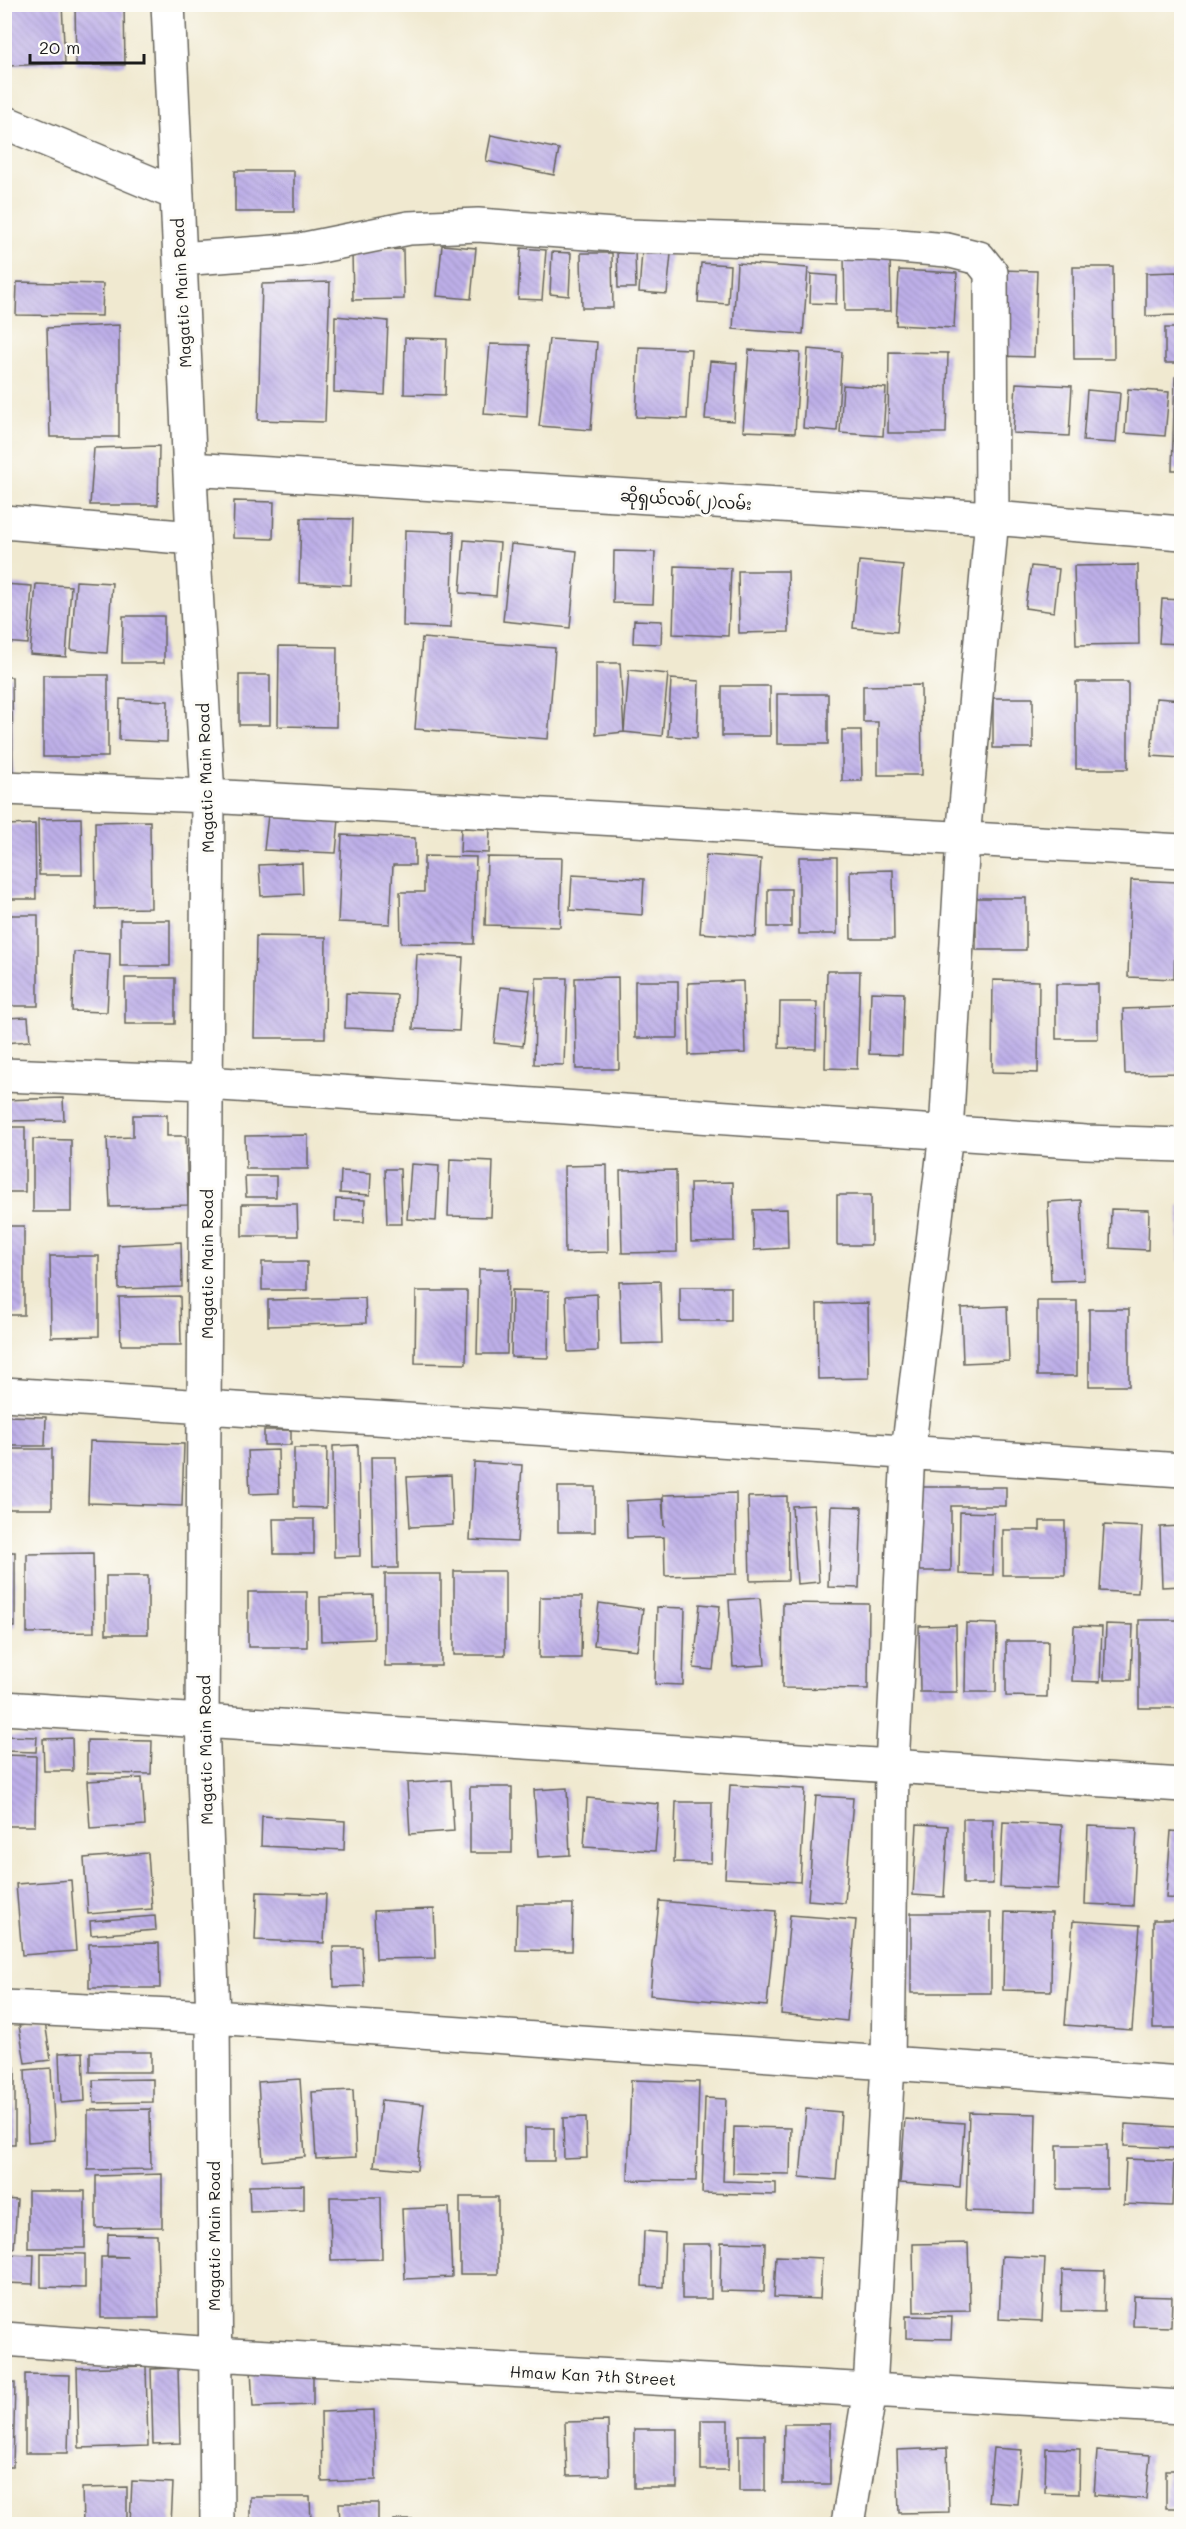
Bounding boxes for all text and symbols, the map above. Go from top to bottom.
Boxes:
scale bar [30,27,144,65]
text: 20 m [39,35,80,59]
street label: Magatic Main Road [167,218,195,368]
street label: ဆိုရှယ်လစ်(၂)လမ်း [619,484,752,519]
street label: Magatic Main Road [192,703,218,853]
street label: Magatic Main Road [196,1189,217,1339]
street label: Magatic Main Road [193,1675,217,1825]
street label: Magatic Main Road [203,2161,224,2311]
street label: Hmaw Kan 7th Street [509,2360,677,2390]

